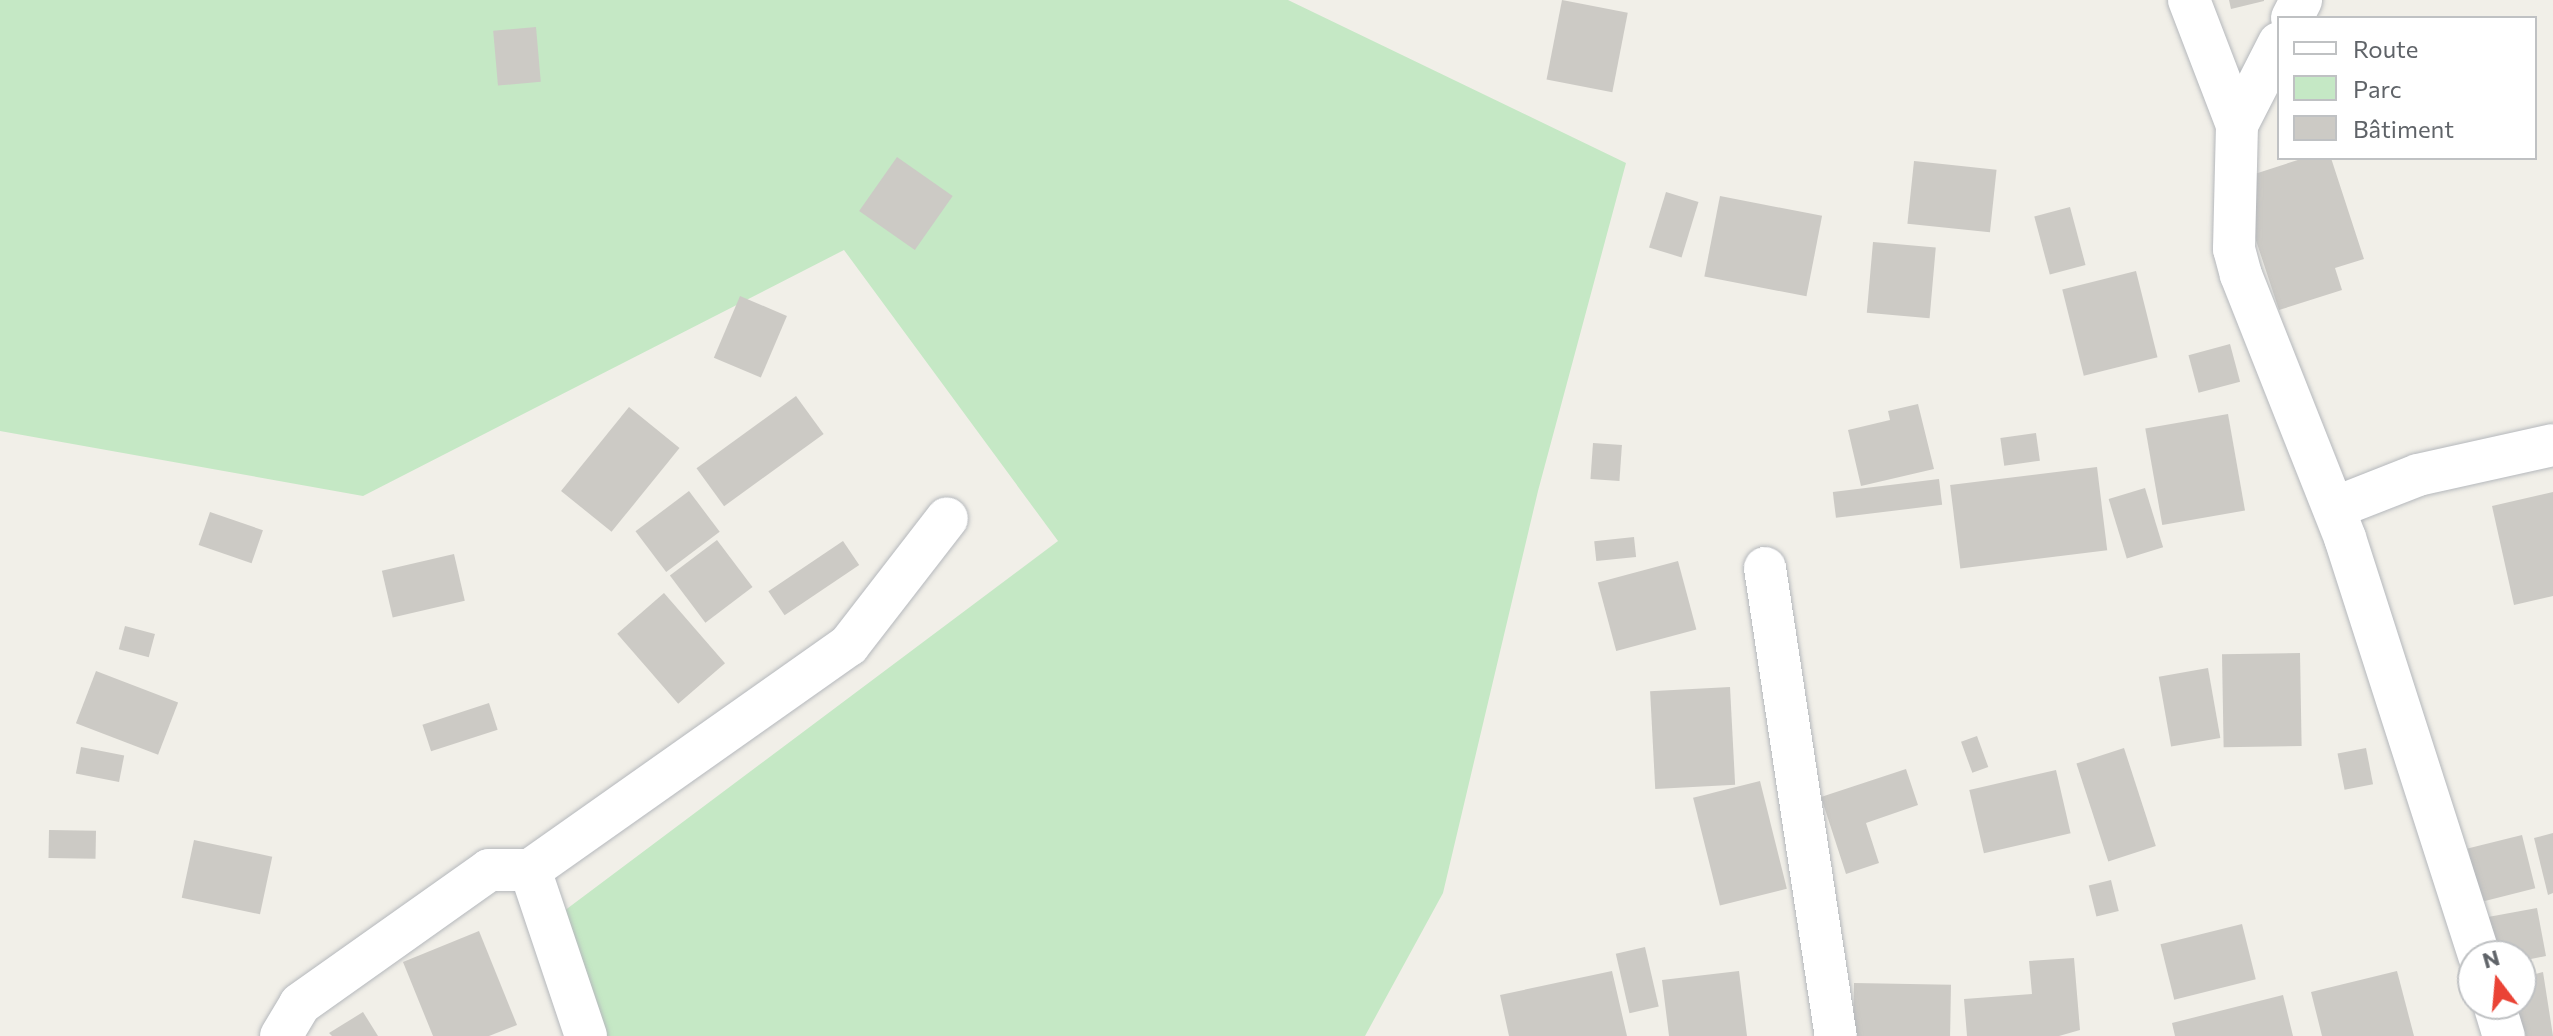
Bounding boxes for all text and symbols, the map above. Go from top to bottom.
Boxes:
legend [2277,16,2537,160]
text: Route [2353,34,2418,63]
text: Parc [2353,74,2402,103]
text: Bâtiment [2353,114,2454,143]
north arrow [2457,940,2537,1020]
text: N [2479,943,2502,974]

